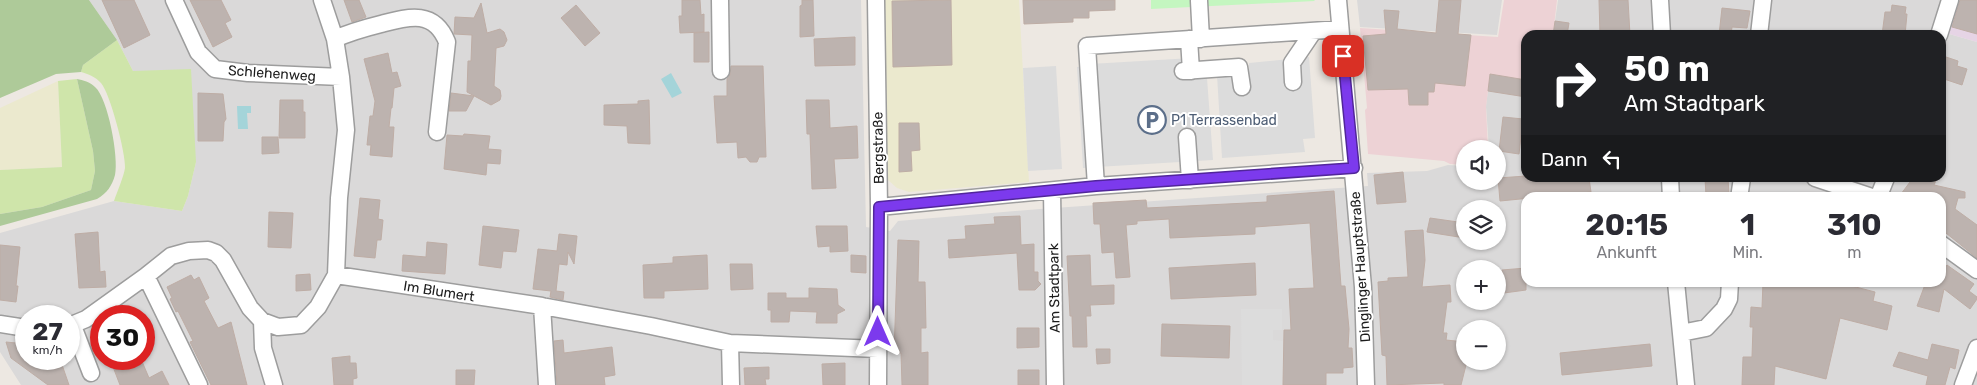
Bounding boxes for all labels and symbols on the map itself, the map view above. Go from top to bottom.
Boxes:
pin [1322,35,1364,77]
street label: Schlehenweg [227,62,317,85]
parking icon: P1 Terrassenbad [1137,105,1167,135]
street label: Bergstraße [869,112,888,184]
place label: P1 Terrassenbad [1171,112,1277,129]
street label: Dinglinger Hauptstraße [1347,191,1374,343]
street label: Am Stadtpark [1045,242,1064,333]
street label: Im Blumert [402,277,476,306]
speed limit sign: 30 [90,305,155,370]
position arrow [851,305,903,357]

